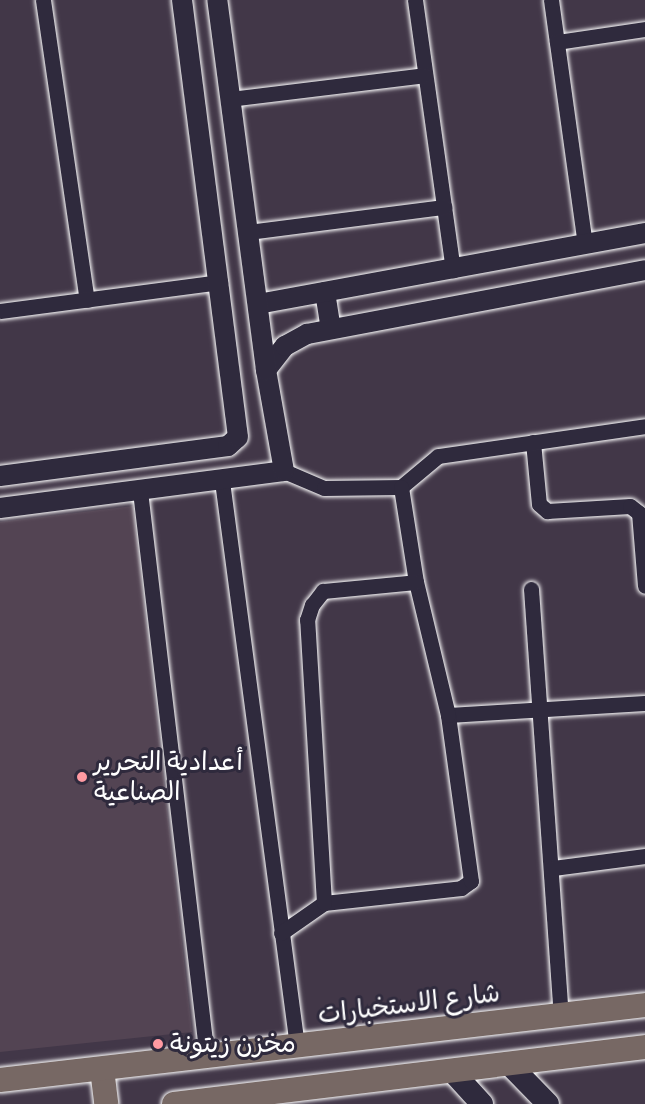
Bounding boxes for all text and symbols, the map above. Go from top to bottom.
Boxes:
place label: أعدادية التحرير الصناعية [94,746,243,808]
marker: أعدادية التحرير الصناعية [75,770,89,784]
street label: شارع الاستخبارات [316,977,502,1031]
place label: مخزن زيتونة [170,1028,296,1060]
marker: مخزن زيتونة [151,1037,165,1051]

